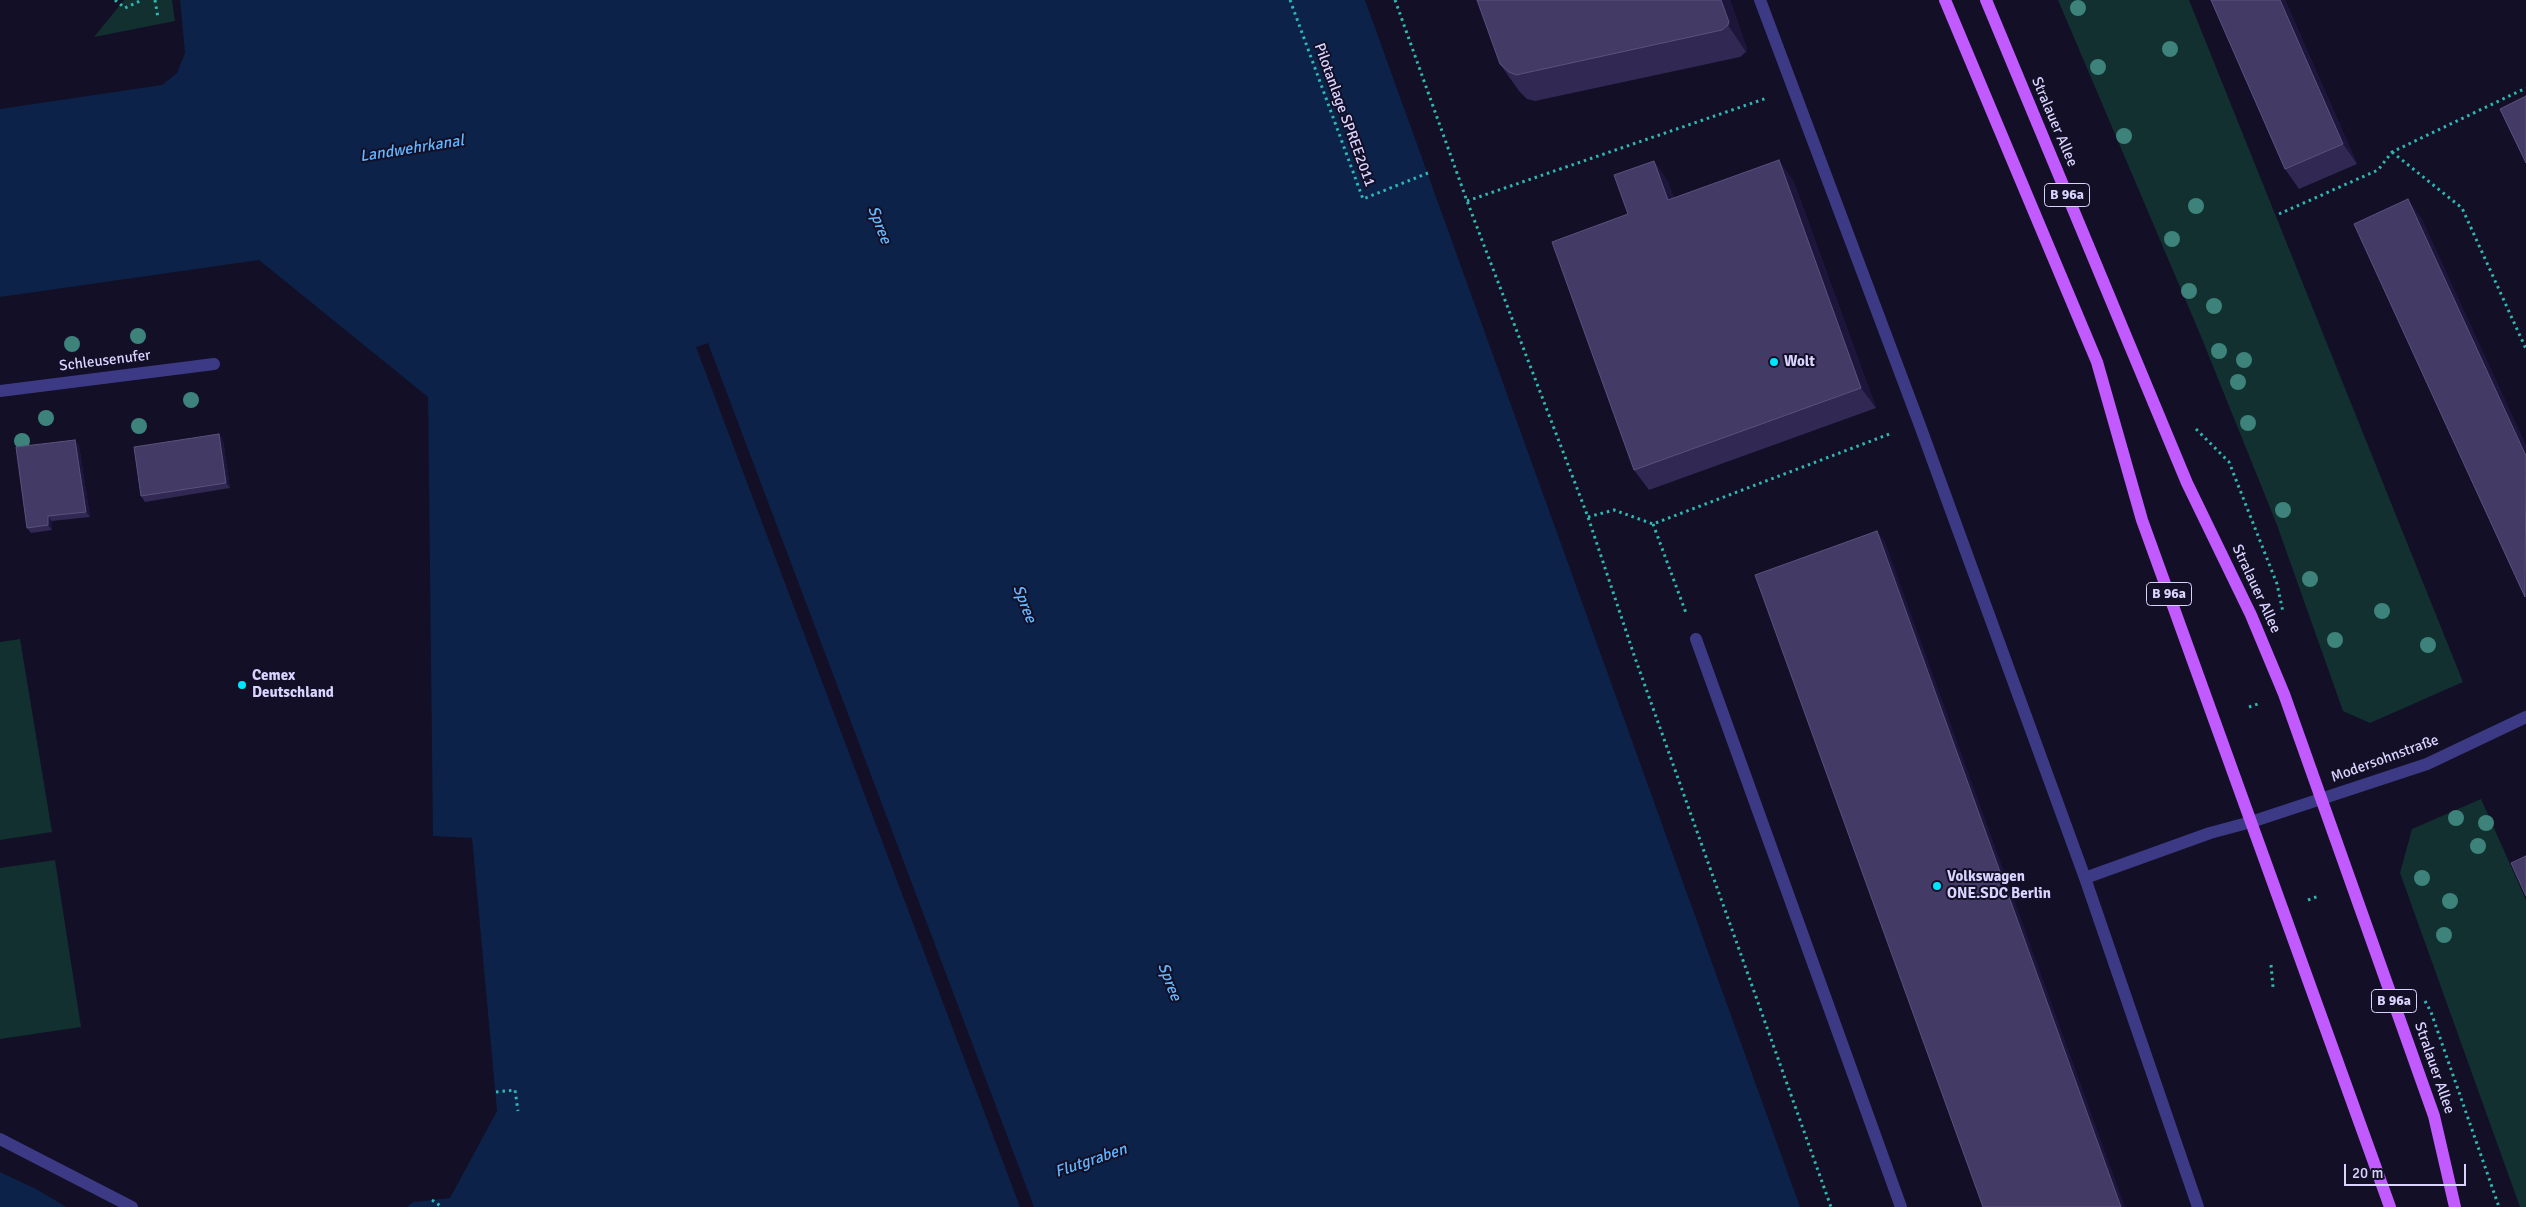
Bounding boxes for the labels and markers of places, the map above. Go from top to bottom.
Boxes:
place label: Wolt [1784,353,1815,371]
marker: Wolt [1768,356,1780,368]
place label: Cemex Deutschland [252,667,334,702]
marker: Cemex Deutschland [236,679,248,691]
place label: Volkswagen ONE.SDC Berlin [1947,868,2051,903]
marker: Volkswagen ONE.SDC Berlin [1931,880,1943,892]

